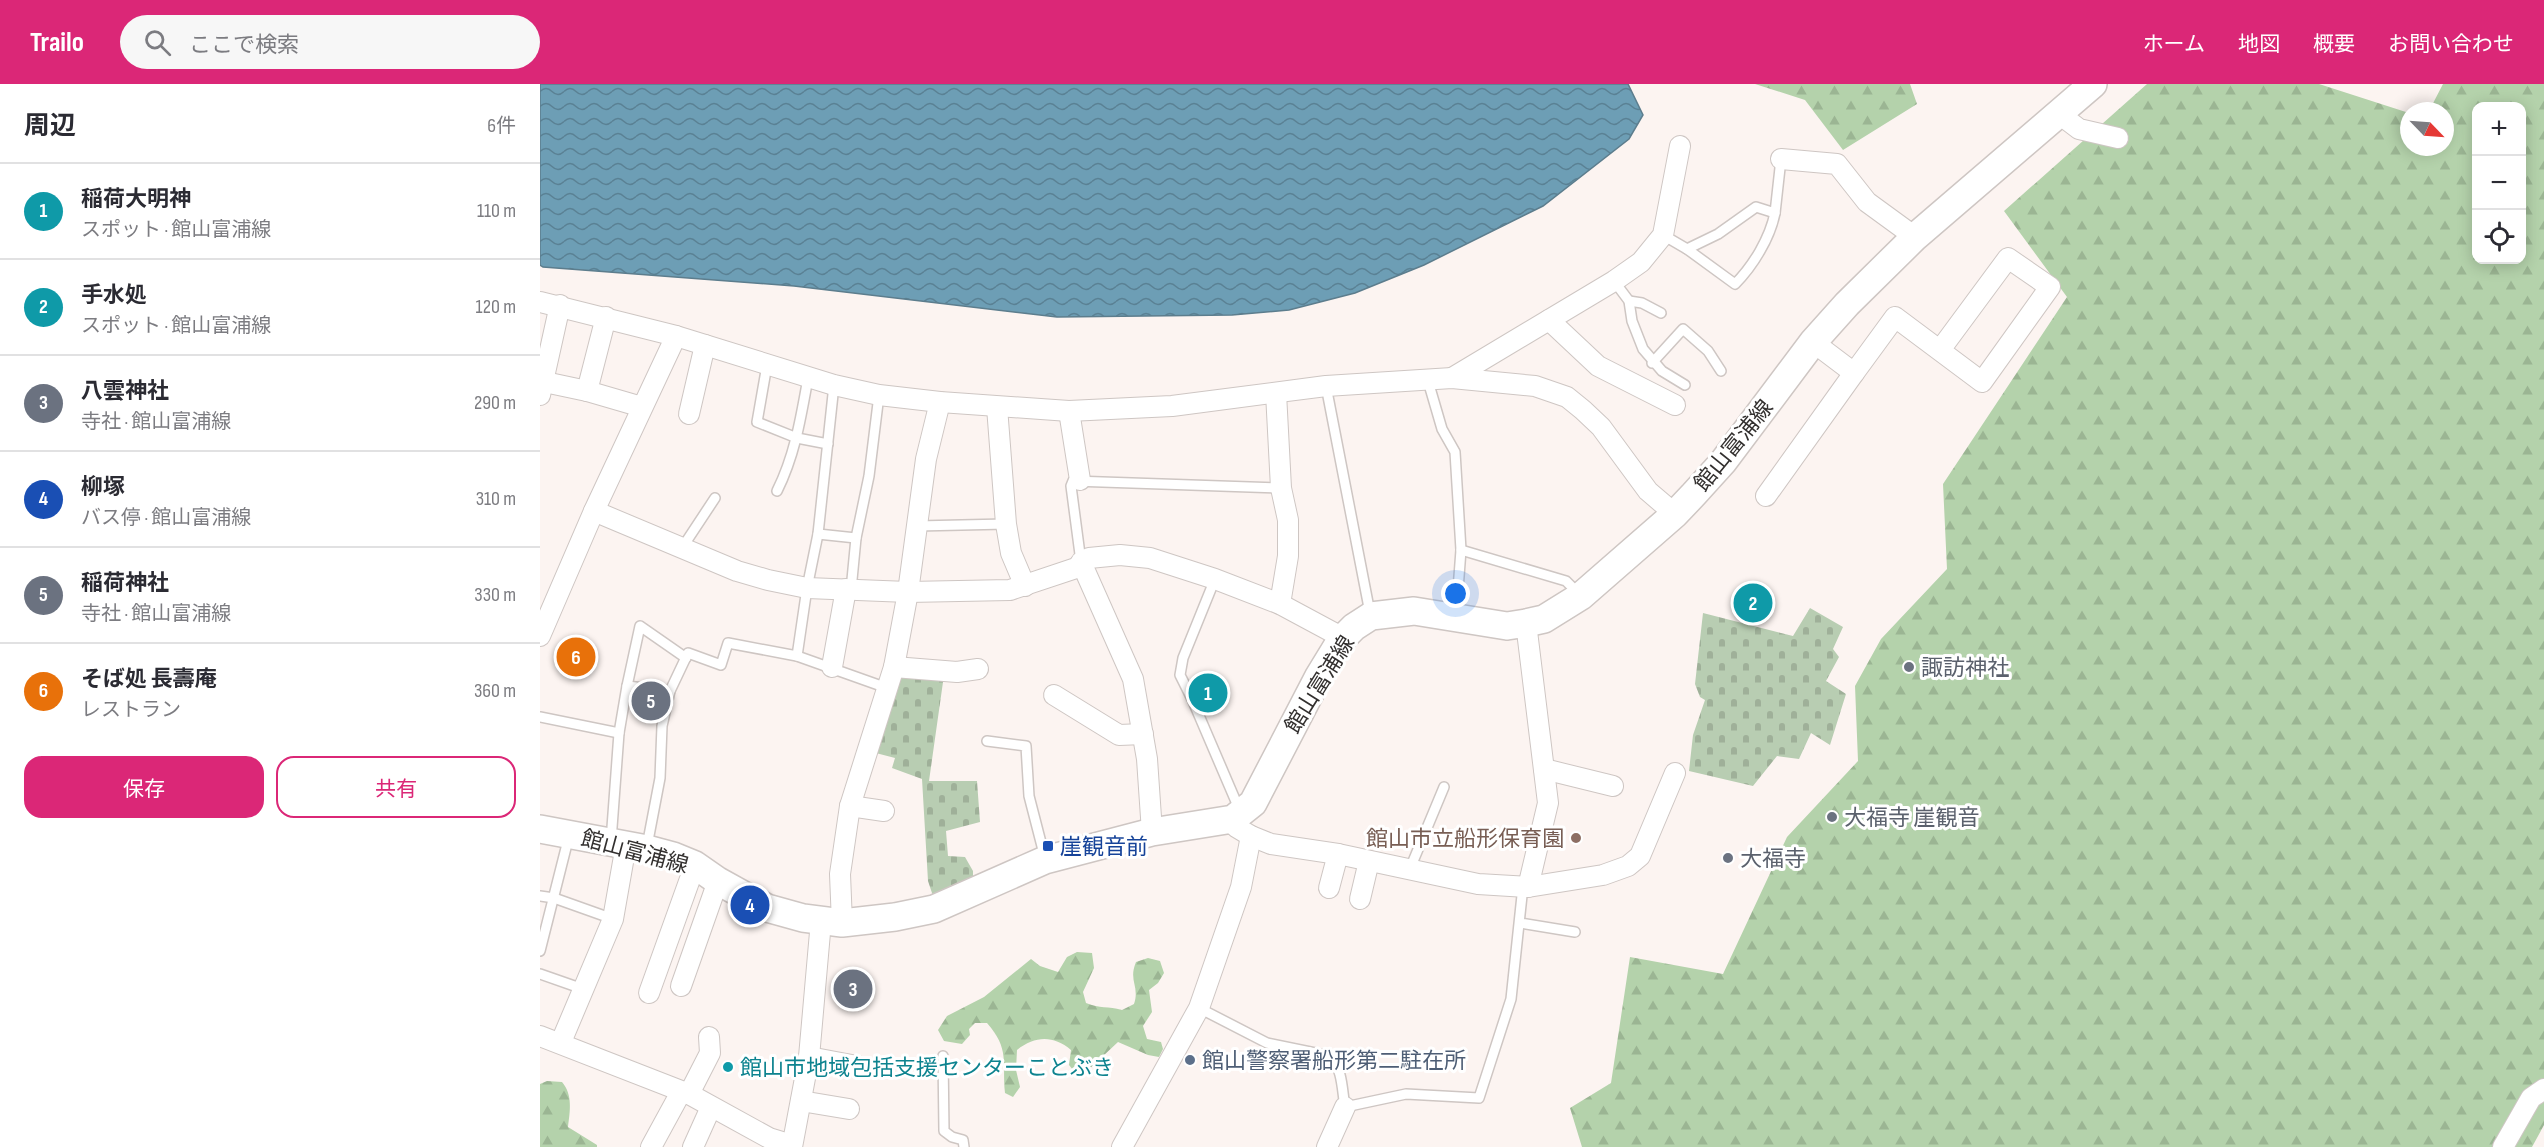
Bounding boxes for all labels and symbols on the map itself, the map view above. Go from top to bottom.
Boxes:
north arrow [2400,102,2454,156]
street label: 館山富浦線 [1689,395,1779,497]
your location [1441,579,1470,608]
pin: 2 [1734,580,1772,626]
street label: 館山富浦線 [1280,631,1361,739]
pin: 6 [556,634,596,680]
place label: 諏訪神社 [1921,655,2009,682]
marker: 諏訪神社 [1902,660,1916,674]
pin: 1 [1188,670,1228,716]
pin: 5 [632,678,670,724]
place label: 大福寺 崖観音 [1844,805,1980,832]
marker: 大福寺 崖観音 [1825,810,1839,824]
street label: 館山富浦線 [578,825,691,880]
place label: 館山市立船形保育園 [1366,826,1564,853]
marker: 館山市立船形保育園 [1569,831,1583,845]
place label: 崖観音前 [1060,834,1148,861]
marker: 崖観音前 [1041,839,1055,853]
place label: 大福寺 [1740,846,1806,873]
marker: 大福寺 [1721,851,1735,865]
pin: 4 [730,882,770,928]
pin: 3 [834,966,872,1012]
place label: 館山警察署船形第二駐在所 [1202,1048,1466,1075]
marker: 館山警察署船形第二駐在所 [1183,1053,1197,1067]
place label: 館山市地域包括支援センターことぶき [740,1055,1114,1082]
marker: 館山市地域包括支援センターことぶき [721,1060,735,1074]

